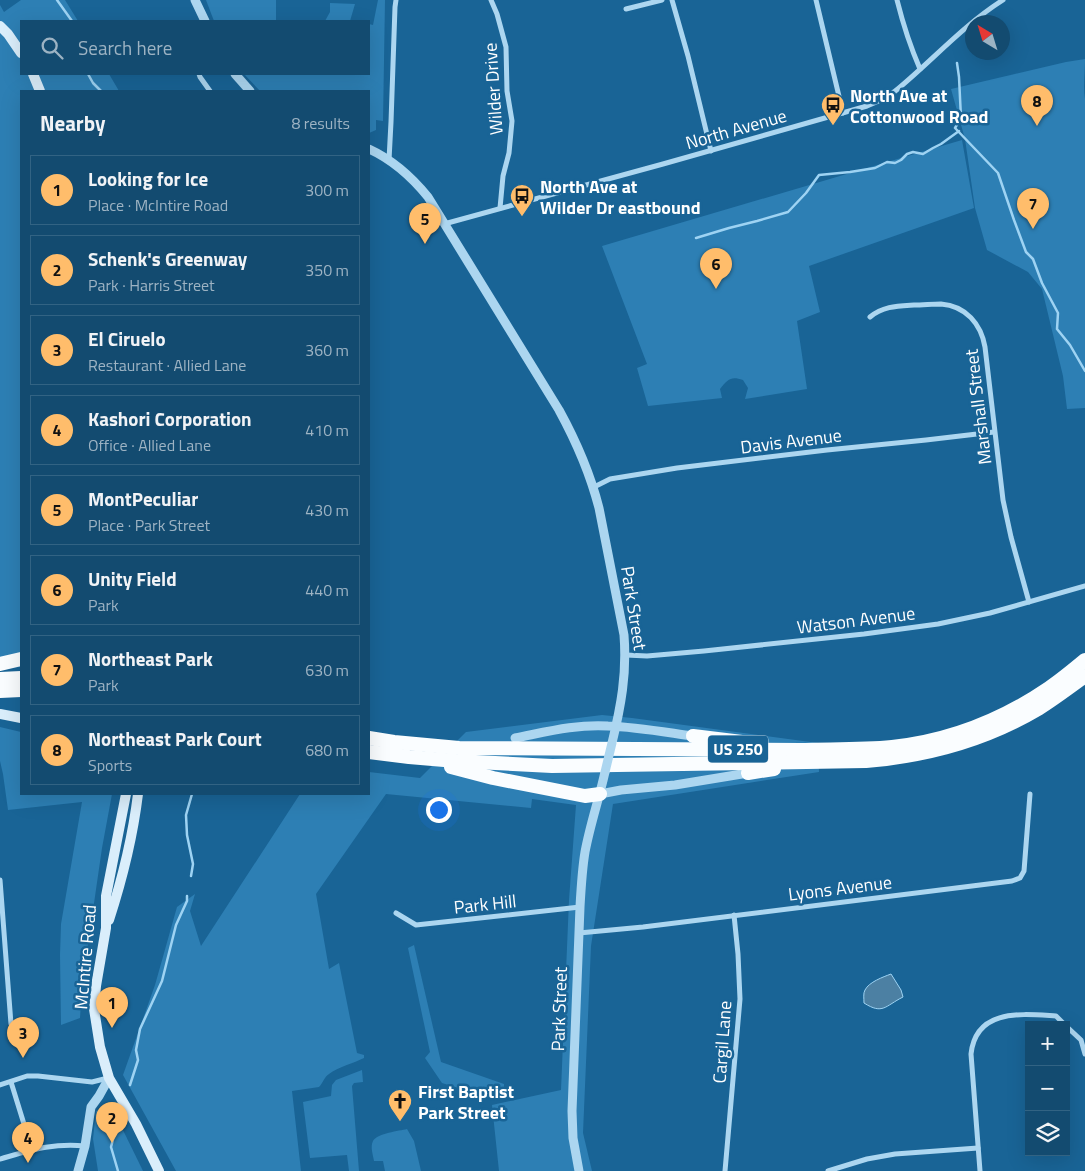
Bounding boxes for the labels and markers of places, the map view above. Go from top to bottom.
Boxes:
place label: North Ave at Cottonwood Road [850,82,988,130]
pin: 8 [1021,85,1053,126]
bus stop icon: North Ave at Cottonwood Road [820,92,846,126]
place label: North Ave at Wilder Dr eastbound [540,173,701,221]
bus stop icon: North Ave at Wilder Dr eastbound [509,183,535,217]
pin: 7 [1017,188,1049,229]
pin: 5 [409,203,441,244]
pin: 6 [700,248,732,289]
pin: 1 [96,987,128,1028]
pin: 3 [7,1017,39,1058]
place label: First Baptist Park Street [418,1078,515,1126]
church icon: First Baptist Park Street [387,1088,413,1122]
pin: 2 [96,1102,128,1143]
pin: 4 [12,1122,44,1163]

